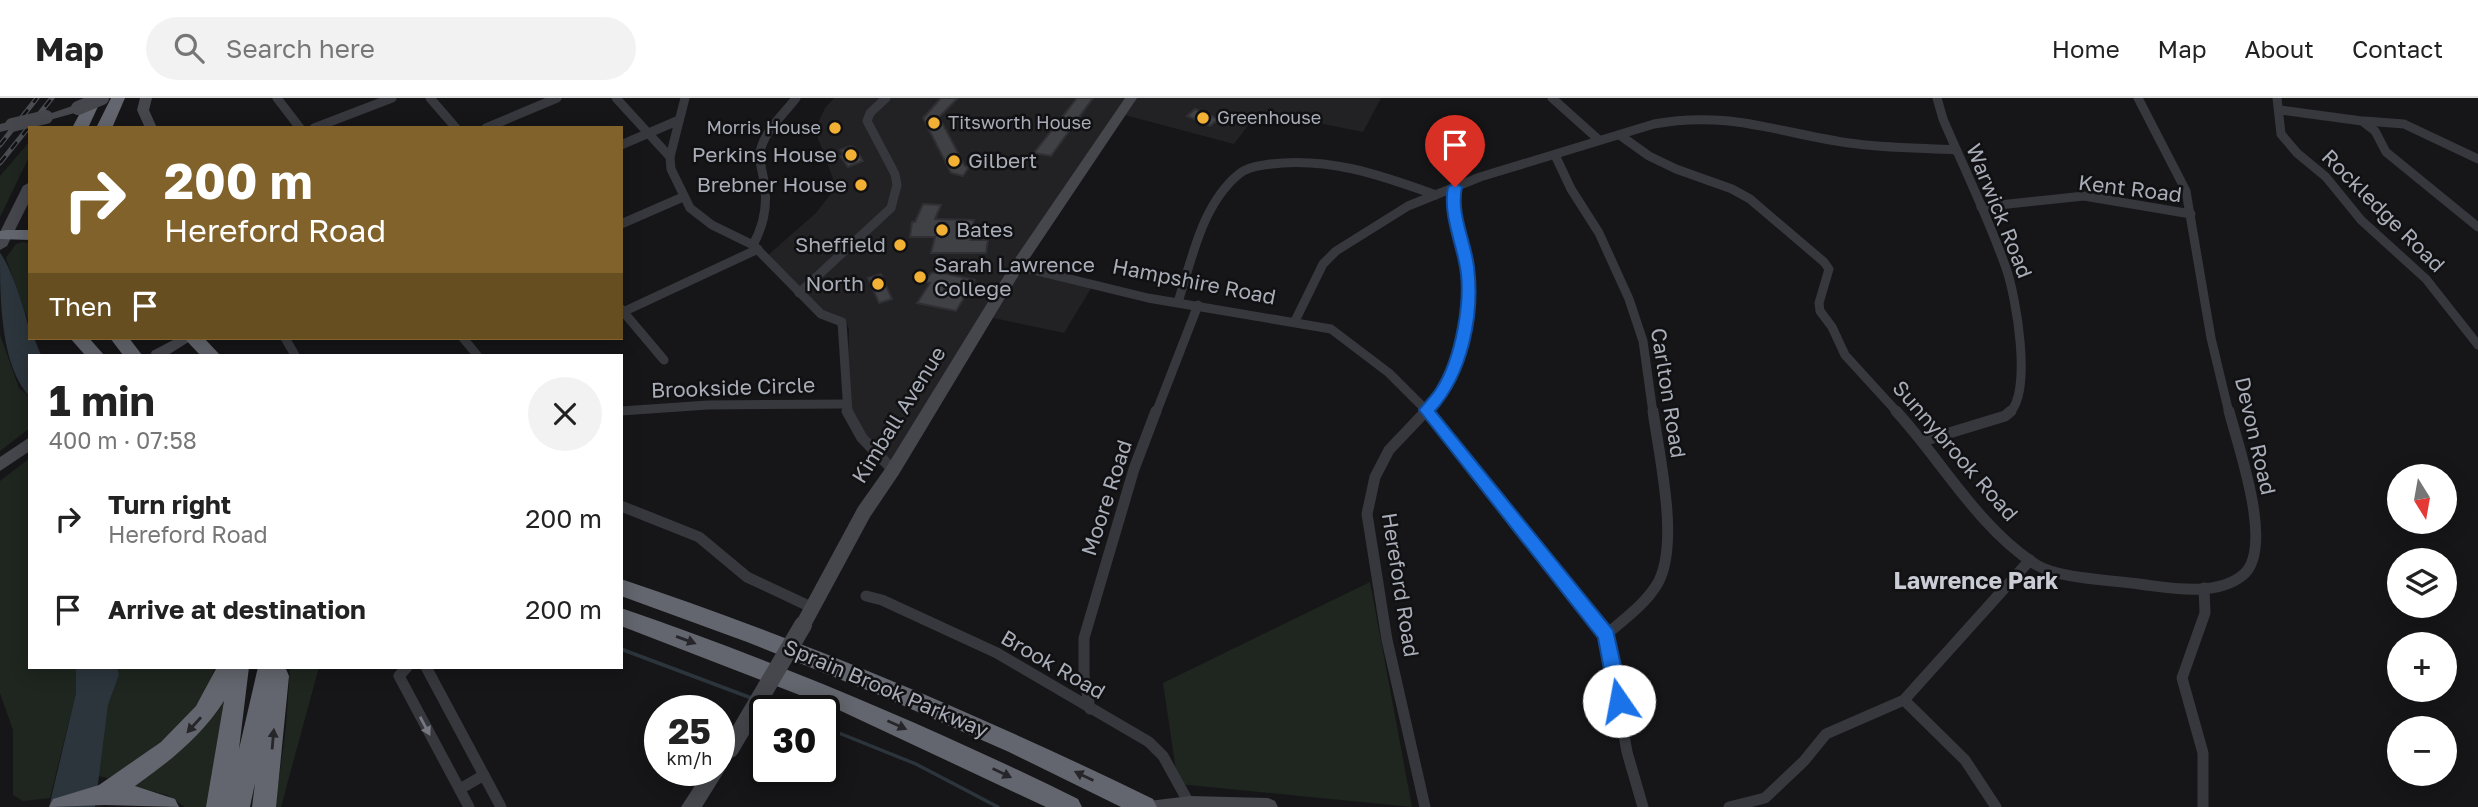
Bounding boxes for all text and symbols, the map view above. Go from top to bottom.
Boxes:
search box [146,17,636,80]
text: Map [35,29,104,68]
icon: search [170,29,208,67]
text: Search here [226,33,375,64]
text: Home [2052,34,2120,63]
text: Map [2158,34,2207,63]
text: About [2245,34,2314,63]
text: Contact [2352,34,2443,63]
place label: Greenhouse [1217,106,1321,128]
marker: Greenhouse [1195,110,1211,126]
place label: Titsworth House [948,111,1091,133]
marker: Titsworth House [926,115,942,131]
pin [1425,115,1485,187]
place label: Morris House [706,116,821,138]
marker: Morris House [827,120,843,136]
icon: arrive [1436,126,1474,164]
street label: Warwick Road [1961,140,2039,282]
place label: Perkins House [692,141,837,167]
street label: Rockledge Road [2317,143,2451,277]
marker: Perkins House [843,147,859,163]
place label: Gilbert [968,147,1037,173]
text: 200 m [164,151,313,210]
marker: Gilbert [946,153,962,169]
icon: right [49,154,140,245]
street label: Kent Road [2077,169,2183,207]
place label: Brebner House [697,171,847,197]
marker: Brebner House [853,177,869,193]
text: Hereford Road [164,211,386,249]
place label: Bates [956,216,1013,242]
marker: Bates [934,222,950,238]
place label: Sheffield [795,231,886,257]
marker: Sheffield [892,237,908,253]
place label: Sarah Lawrence College [934,251,1095,301]
street label: Hampshire Road [1110,252,1278,310]
marker: Sarah Lawrence College [912,269,928,285]
place label: North [806,270,864,296]
marker: North [870,276,886,292]
icon: arrive [126,287,164,325]
text: Then [49,291,112,322]
street label: Carlton Road [1646,326,1692,460]
street label: Kimball Avenue [846,341,951,488]
street label: Brookside Circle [650,371,815,403]
street label: Devon Road [2230,374,2282,497]
text: 1 min [49,375,155,425]
street label: Sunnybrook Road [1888,375,2024,526]
button: close [528,377,602,451]
text: 400 m · 07:58 [49,426,197,454]
street label: Moore Road [1075,437,1137,559]
north arrow [2387,464,2457,534]
map controls [2387,464,2457,786]
text: Turn right [108,489,231,520]
icon: right [49,500,87,538]
text: 200 m [525,503,602,534]
street label: Hereford Road [1377,511,1425,659]
text: Hereford Road [108,520,268,548]
button: layers [2387,548,2457,618]
district label: Lawrence Park [1894,566,2059,594]
icon: arrive [49,591,87,629]
text: Arrive at destination [108,594,366,625]
text: 200 m [525,594,602,625]
street label: Brook Road [997,624,1110,704]
button: + [2387,632,2457,702]
street label: Sprain Brook Parkway [780,633,993,743]
one-way arrow [675,635,696,646]
position arrow [1582,664,1656,738]
speed limit sign: 30 [749,695,840,786]
text: 25 [668,710,711,752]
one-way arrow [186,716,202,733]
one-way arrow [419,716,431,736]
button: − [2387,716,2457,786]
one-way arrow [887,719,907,731]
one-way arrow [268,728,279,750]
text: km/h [667,747,712,769]
one-way arrow [992,767,1012,779]
one-way arrow [1073,771,1094,782]

